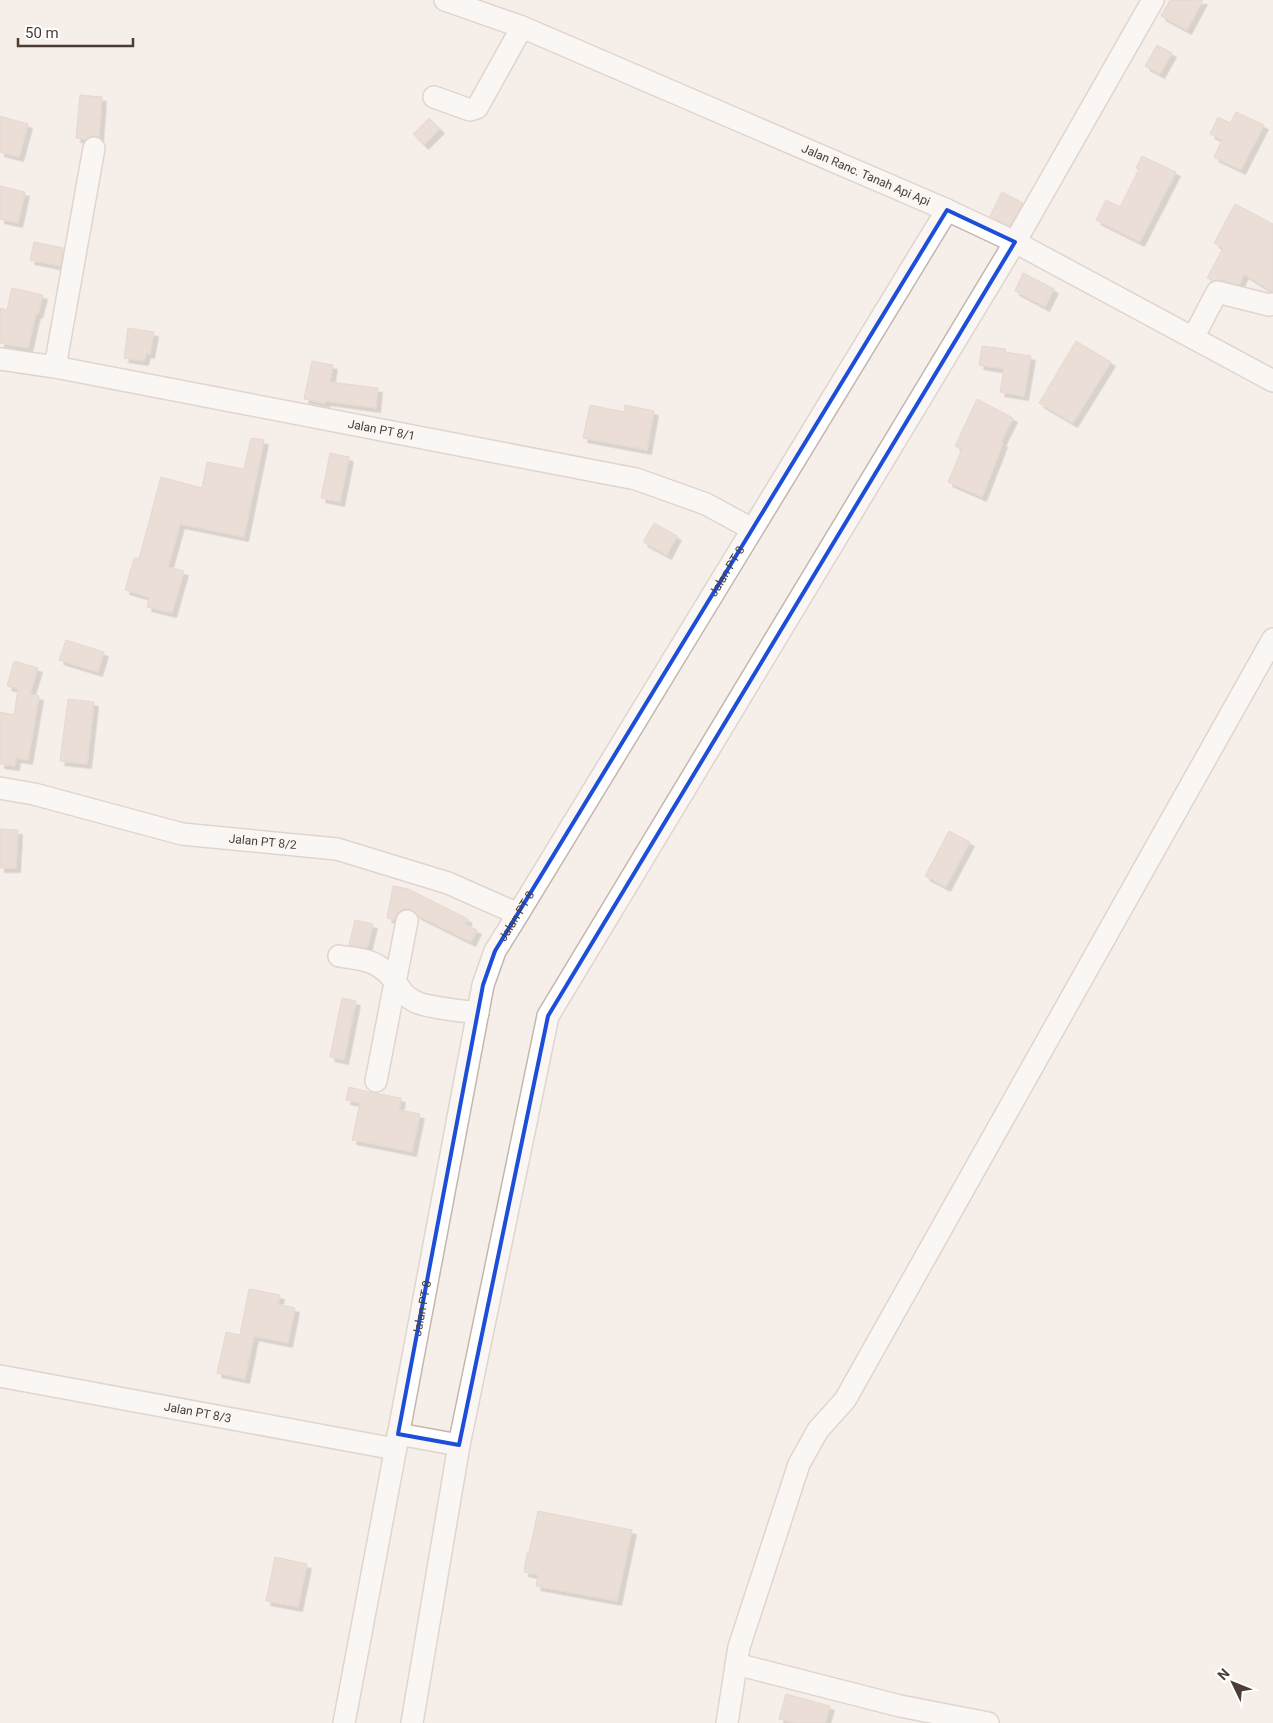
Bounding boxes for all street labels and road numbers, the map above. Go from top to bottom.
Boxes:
street label: Jalan Ranc. Tanah Api Api [799,141,932,209]
street label: Jalan PT 8/1 [347,417,416,443]
street label: Jalan PT 8 [706,543,748,599]
street label: Jalan PT 8/2 [228,832,298,852]
street label: Jalan PT 8 [496,888,537,944]
street label: Jalan PT 8 [410,1279,434,1337]
street label: Jalan PT 8/3 [163,1399,232,1426]

